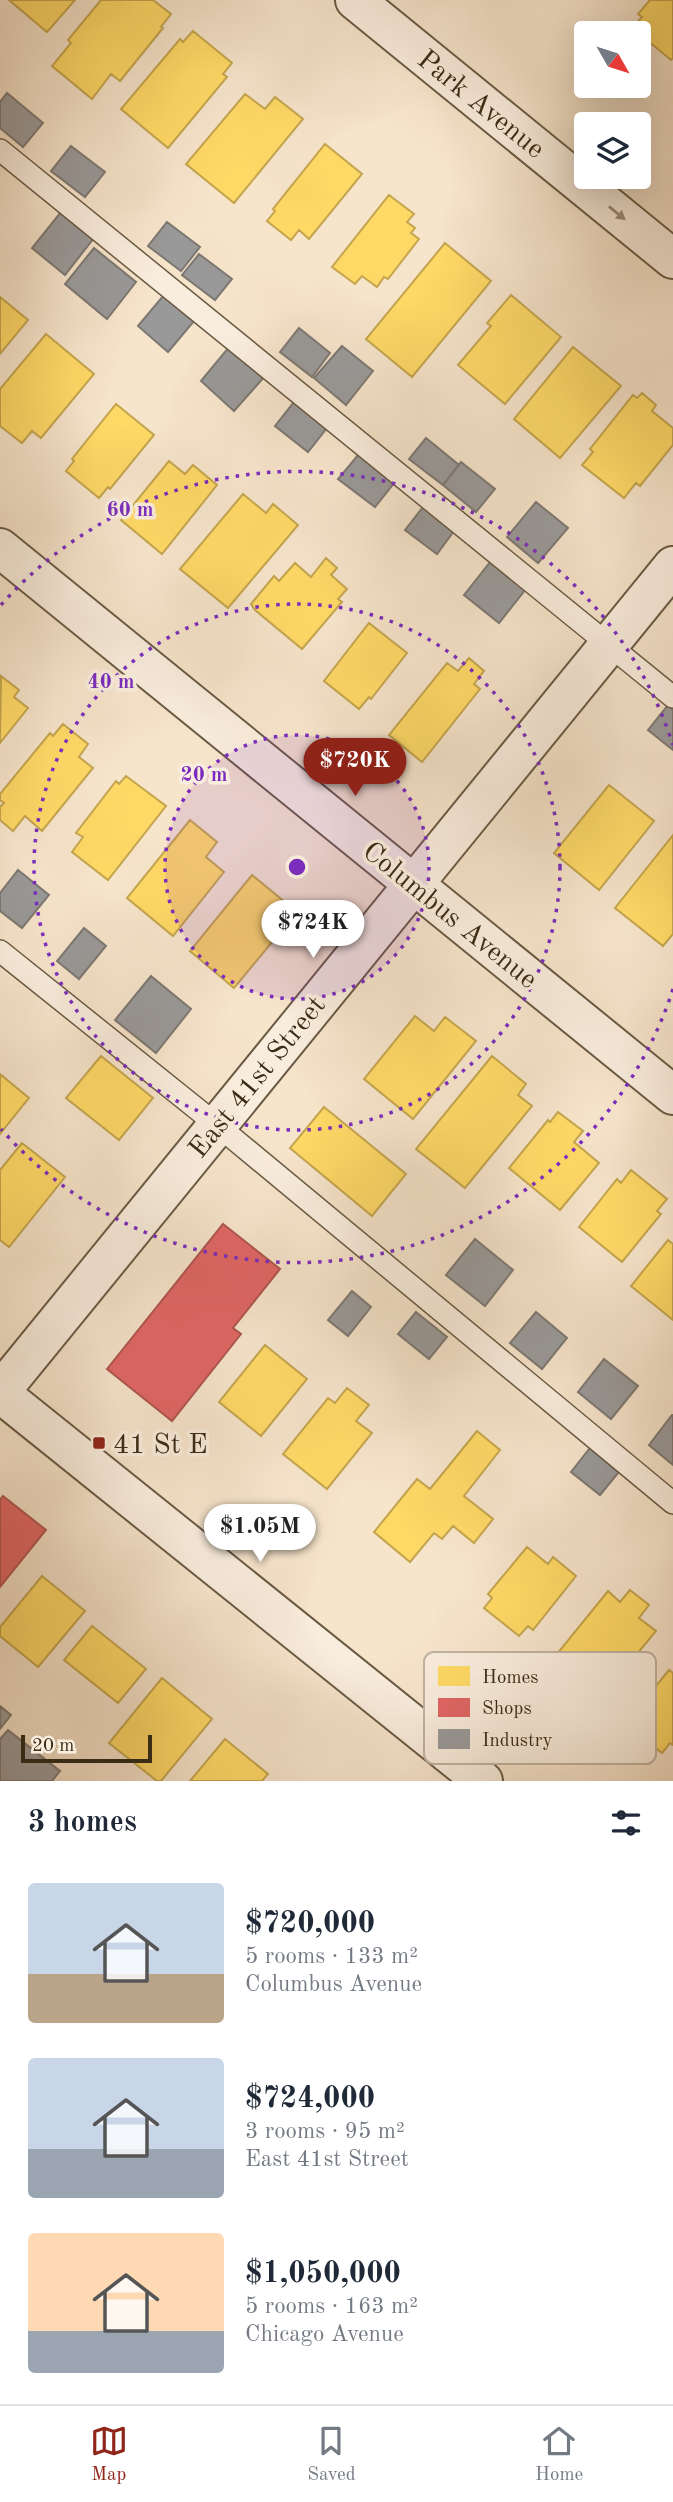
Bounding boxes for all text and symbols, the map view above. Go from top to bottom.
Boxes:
north arrow [574,21,651,98]
map controls [574,21,651,189]
street label: Park Avenue [411,46,549,165]
button: layers [574,112,651,189]
one-way arrow [607,206,625,221]
text: 60 m [106,500,154,521]
text: 40 m [87,672,135,693]
pin: $720K [306,738,404,798]
text: $720K [319,749,391,772]
text: 20 m [180,765,228,786]
street label: Columbus Avenue [357,838,542,995]
centre of rings [285,855,309,879]
pin: $724K [264,900,362,960]
text: $724K [277,911,349,934]
street label: East 41st Street [185,992,332,1164]
place label: 41 St E [113,1432,208,1460]
marker: 41 St E [91,1435,107,1451]
pin: $1.05M [203,1504,317,1564]
text: $1.05M [220,1515,300,1538]
legend [424,1652,656,1764]
text: Homes [482,1669,538,1688]
text: Shops [482,1700,532,1719]
scale bar [21,1732,152,1764]
text: Industry [482,1732,553,1751]
text: 20 m [32,1737,74,1756]
icon: filters [607,1804,645,1842]
text: 3 homes [28,1808,137,1838]
text: $720,000 [245,1909,375,1939]
icon: home [84,1911,168,1995]
text: 5 rooms · 133 m² [245,1945,418,1968]
text: Columbus Avenue [245,1973,422,1996]
text: $724,000 [245,2084,375,2114]
icon: home [84,2086,168,2170]
text: 3 rooms · 95 m² [245,2120,405,2143]
text: East 41st Street [245,2148,409,2171]
text: $1,050,000 [245,2259,401,2289]
icon: home [84,2261,168,2345]
text: 5 rooms · 163 m² [245,2295,418,2318]
text: Chicago Avenue [245,2323,404,2346]
tab: Map [90,2422,128,2487]
tab: Saved [307,2422,356,2487]
tab: Home [535,2422,583,2487]

